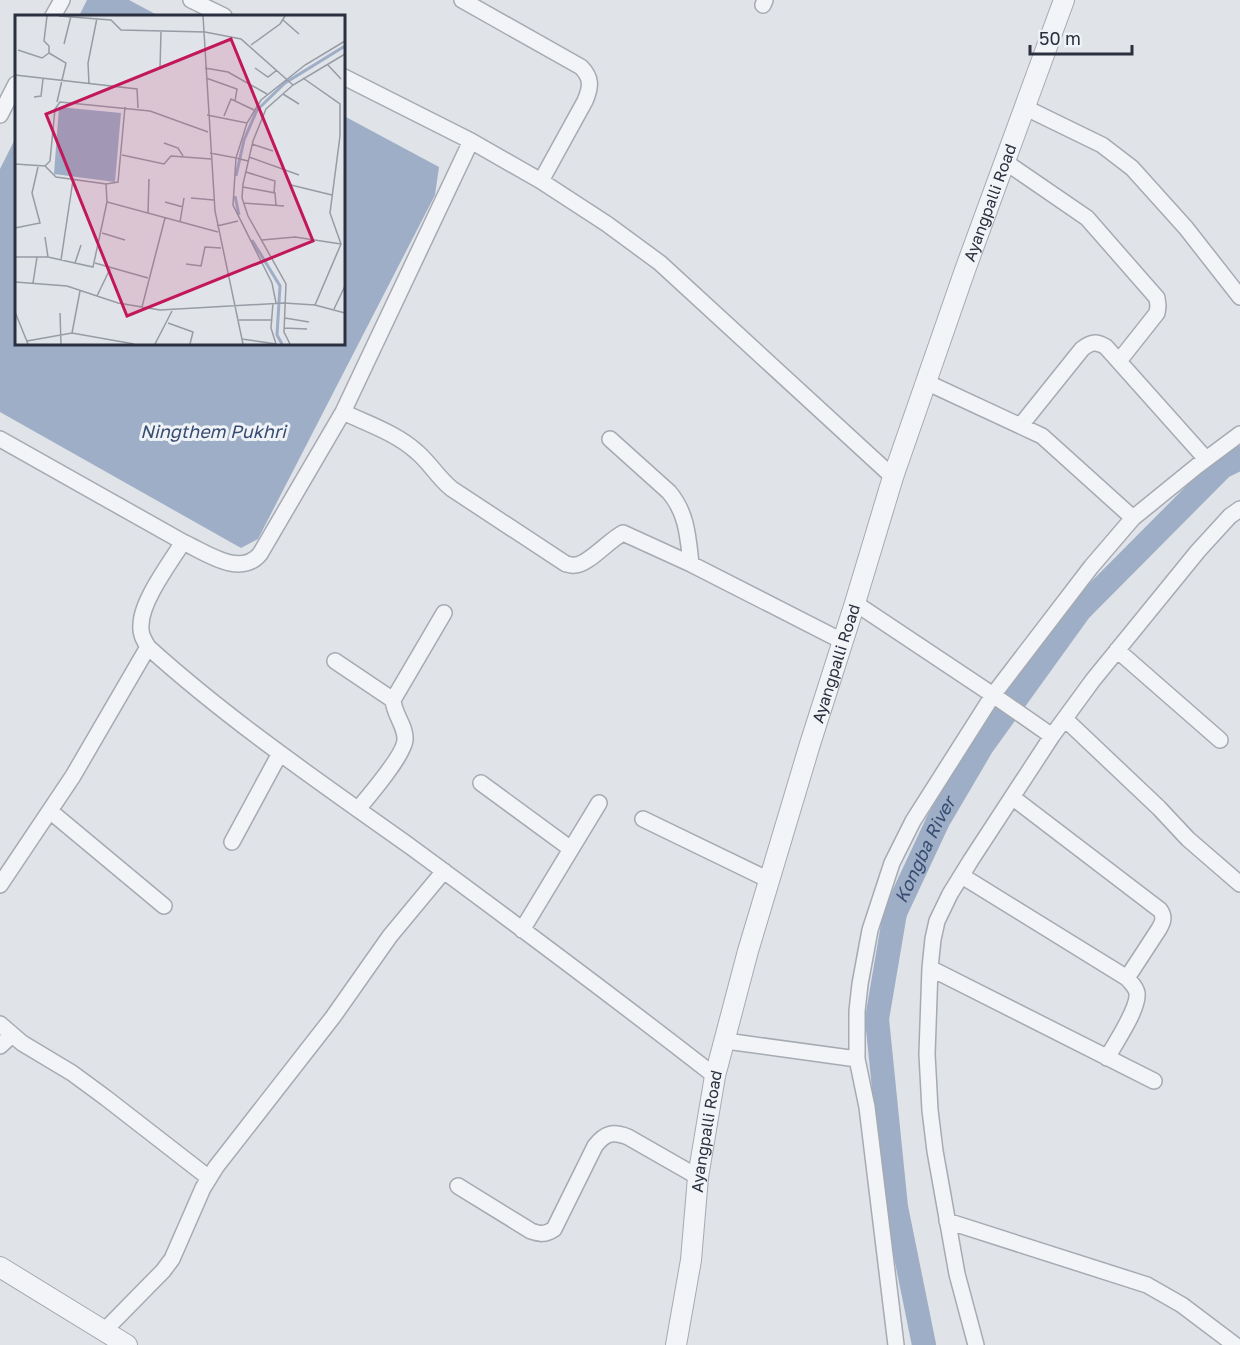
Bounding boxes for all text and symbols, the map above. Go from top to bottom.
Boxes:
inset map [15,15,345,345]
scale bar [1030,18,1132,56]
text: 50 m [1039,27,1081,49]
street label: Ayangpalli Road [959,141,1020,264]
water label: Ningthem Pukhri [140,420,288,442]
street label: Ayangpalli Road [807,601,864,725]
water label: Kongba River [889,790,961,906]
street label: Ayangpalli Road [687,1068,726,1193]

